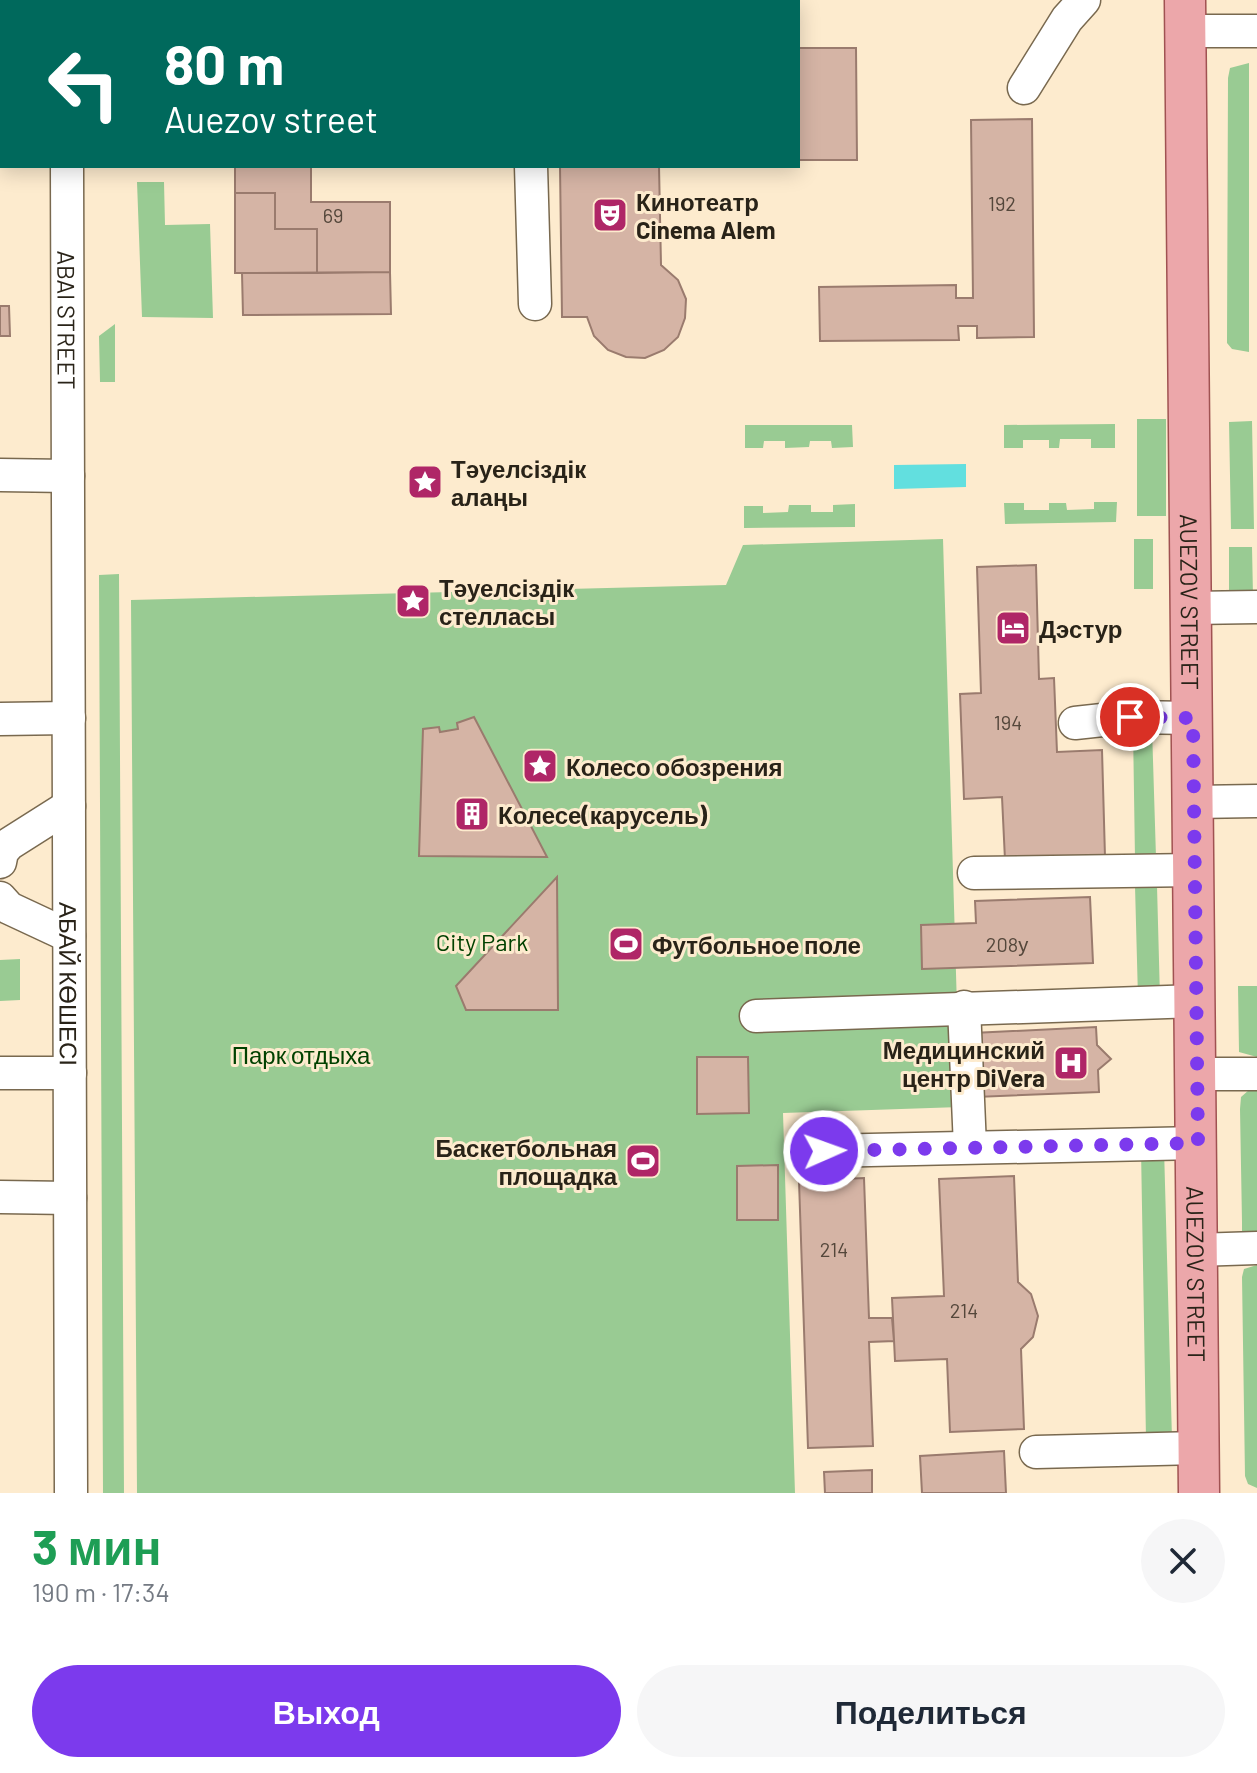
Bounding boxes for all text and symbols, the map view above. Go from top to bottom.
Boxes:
text: 80 m [164,29,284,96]
icon: left [32,32,136,136]
text: Auezov street [164,97,378,140]
place label: Кинотеатр Cinema Alem [636,187,776,244]
house number: 192 [988,191,1016,215]
theatre icon: Кинотеатр Cinema Alem [591,196,629,234]
house number: 69 [323,203,343,227]
street label: ABAI STREET [53,250,82,390]
place label: Тәуелсіздік алаңы [451,454,587,511]
place icon: Тәуелсіздік алаңы [406,463,444,501]
street label: AUEZOV STREET [1175,514,1206,690]
place label: Тәуелсіздік стелласы [439,573,575,630]
place icon: Тәуелсіздік стелласы [394,582,432,620]
hotel icon: Дэстур [994,609,1032,647]
place label: Дэстур [1039,614,1122,643]
pin [1096,683,1164,751]
icon: arrive [1108,695,1152,739]
house number: 194 [994,710,1022,734]
place icon: Колесо обозрения [521,747,559,785]
place label: Колесо обозрения [566,752,783,781]
building icon: Колесе(карусель) [453,795,491,833]
place label: Колесе(карусель) [498,800,708,829]
street label: АБАЙ КӨШЕСІ [55,902,84,1066]
sports icon: Футбольное поле [607,925,645,963]
park label: City Park [436,927,528,956]
place label: Футбольное поле [652,930,861,959]
house number: 208у [986,932,1028,956]
place label: Медицинский центр DiVera [883,1035,1045,1092]
park label: Парк отдыха [232,1040,371,1069]
hospital icon: Медицинский центр DiVera [1052,1044,1090,1082]
position arrow [782,1109,866,1193]
place label: Баскетбольная площадка [436,1133,618,1190]
sports icon: Баскетбольная площадка [624,1142,662,1180]
street label: AUEZOV STREET [1182,1186,1212,1362]
house number: 214 [820,1237,848,1261]
house number: 214 [950,1298,978,1322]
text: 3 мин [32,1517,162,1575]
button: close [1141,1519,1225,1603]
text: 190 m · 17:34 [32,1576,170,1607]
button: Выход [32,1665,621,1757]
button: Поделиться [637,1665,1225,1757]

